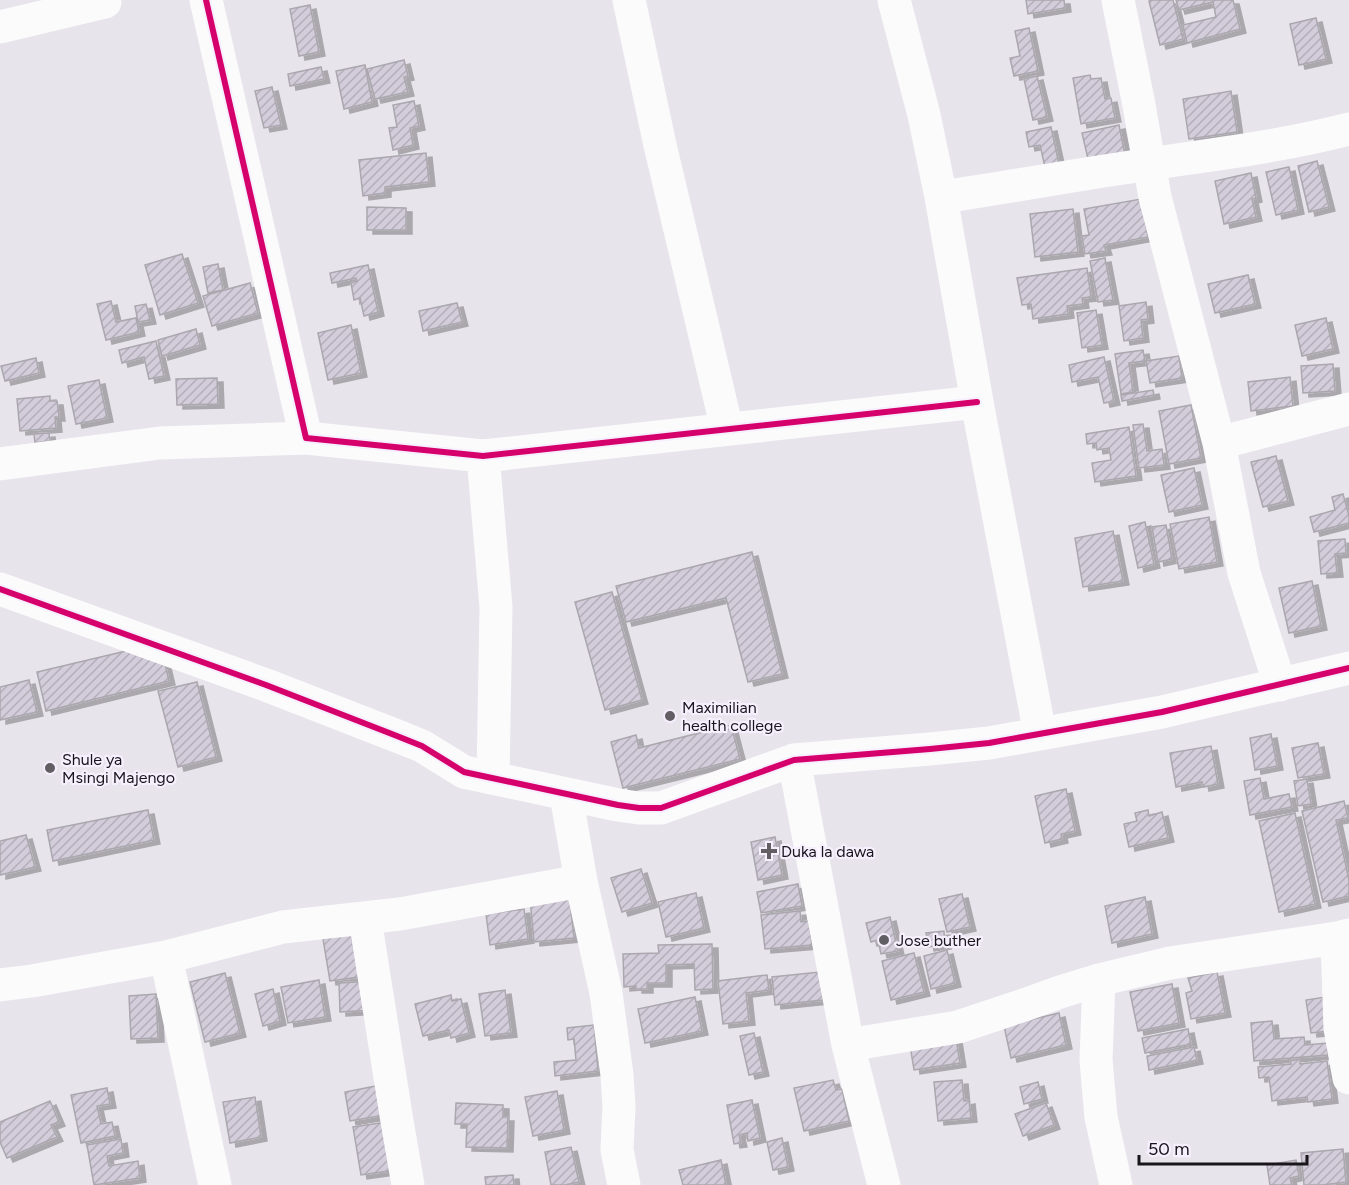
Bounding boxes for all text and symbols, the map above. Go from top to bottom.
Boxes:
place label: Maximilian health college [682,698,782,735]
marker: Maximilian health college [663,709,677,723]
place label: Shule ya Msingi Majengo [62,750,175,787]
marker: Shule ya Msingi Majengo [43,761,57,775]
place label: Duka la dawa [781,842,874,861]
marker: Duka la dawa [762,844,776,858]
place label: Jose buther [896,931,982,950]
marker: Jose buther [877,933,891,947]
scale bar [1139,1128,1307,1166]
text: 50 m [1148,1138,1190,1160]

